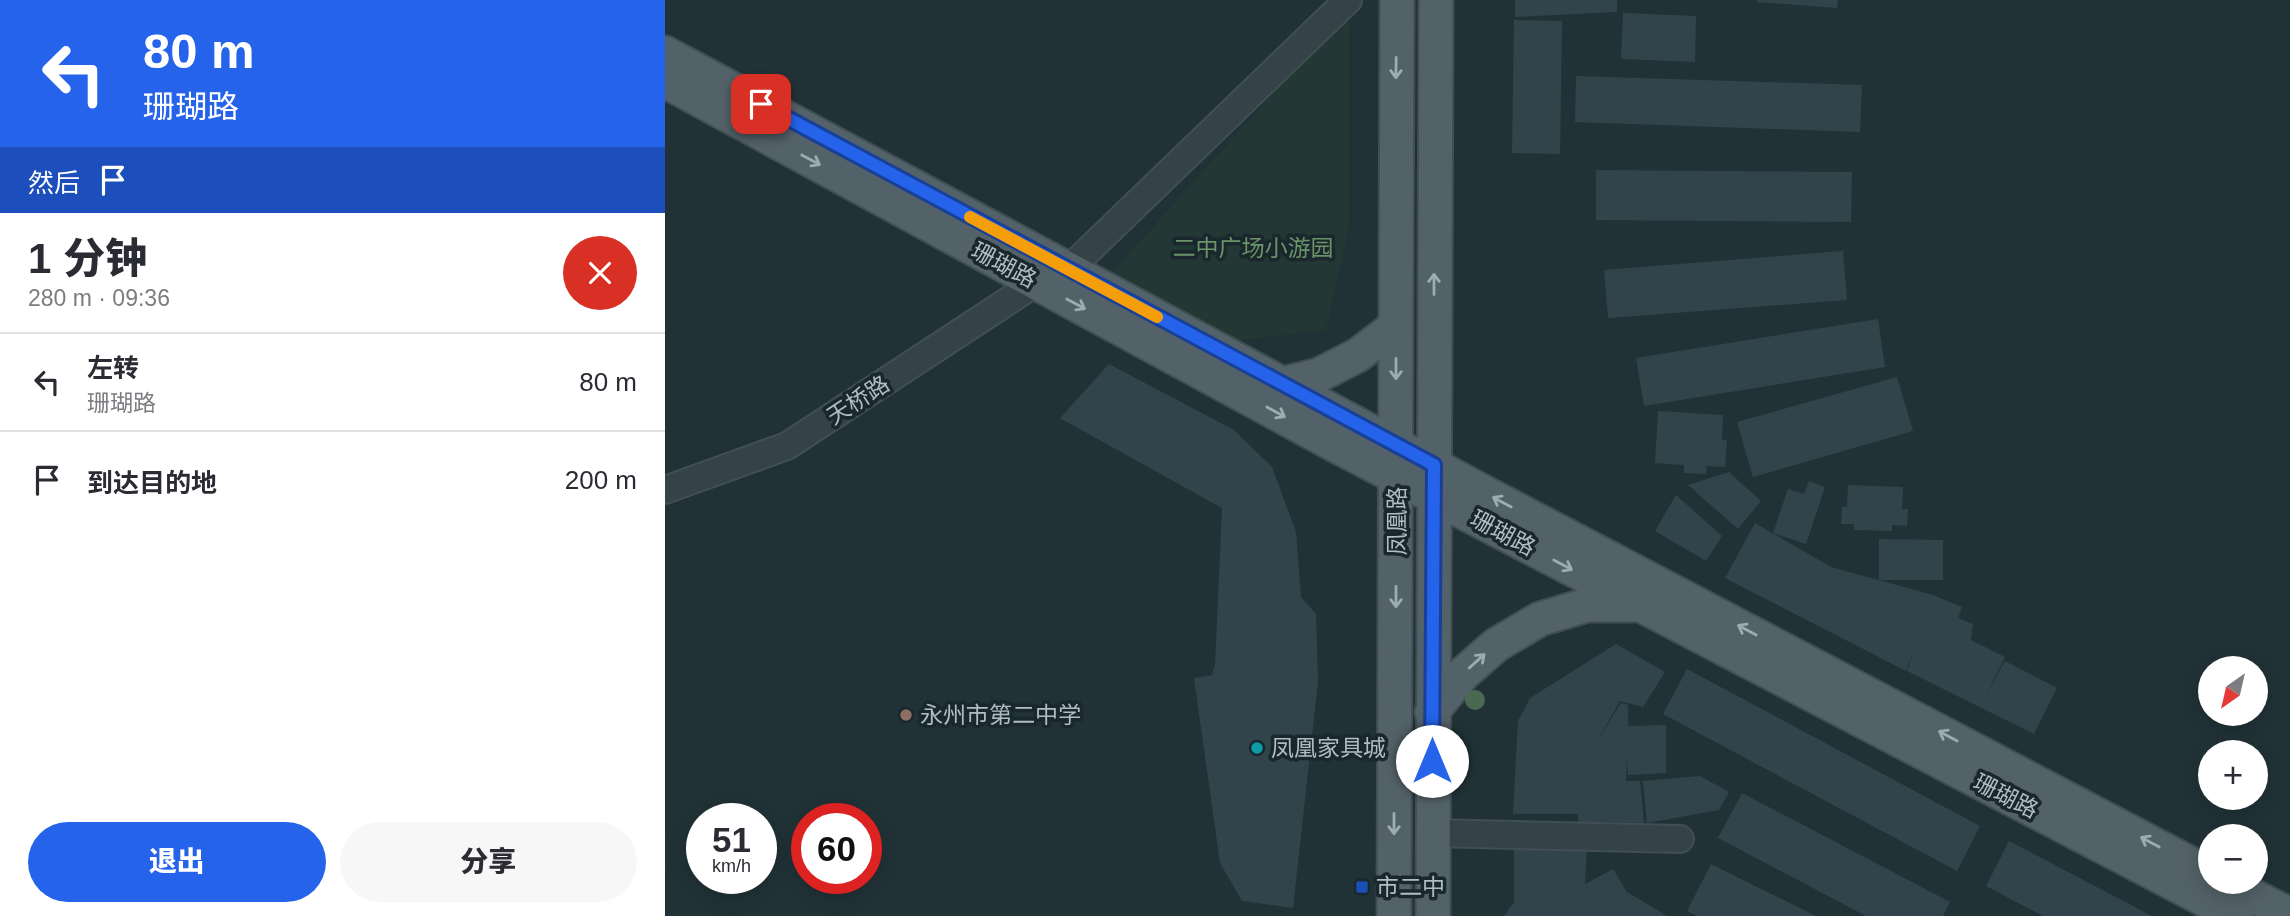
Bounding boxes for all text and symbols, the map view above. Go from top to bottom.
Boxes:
text: 80 m [143,24,255,78]
icon: left [28,28,119,119]
one-way arrow [1389,56,1403,79]
pin [731,74,791,134]
icon: arrive [742,85,780,123]
text: 珊瑚路 [143,89,239,125]
one-way arrow [800,154,821,167]
icon: arrive [94,161,132,199]
text: 然后 [28,168,80,198]
text: 1 分钟 [28,235,147,282]
park label: 二中广场小游园 [1173,235,1334,261]
button: close [563,236,637,310]
street label: 珊瑚路 [967,237,1041,293]
one-way arrow [1427,273,1441,296]
text: 280 m · 09:36 [28,285,170,311]
one-way arrow [1065,297,1086,311]
text: 左转 [87,353,139,383]
one-way arrow [1389,357,1403,380]
icon: left [28,363,66,401]
text: 80 m [579,367,637,397]
street label: 天桥路 [822,370,894,430]
text: 珊瑚路 [87,390,156,416]
one-way arrow [1265,405,1285,419]
icon: arrive [28,461,66,499]
text: 200 m [565,465,637,495]
text: 到达目的地 [87,468,217,498]
street label: 凤凰路 [1384,487,1410,556]
one-way arrow [1492,494,1513,508]
street label: 珊瑚路 [1466,505,1540,561]
one-way arrow [1552,559,1573,572]
one-way arrow [1389,585,1403,608]
one-way arrow [1737,623,1758,637]
one-way arrow [1468,653,1486,669]
north arrow [2198,656,2268,726]
map controls [2198,656,2268,894]
place label: 永州市第二中学 [920,702,1081,728]
marker: 永州市第二中学 [898,707,914,723]
position arrow [1395,724,1469,798]
one-way arrow [1939,729,1959,743]
place label: 凤凰家具城 [1271,735,1386,761]
marker: 凤凰家具城 [1249,740,1265,756]
button: + [2198,740,2268,810]
street label: 珊瑚路 [1969,769,2043,823]
speed limit sign: 60 [791,803,882,894]
one-way arrow [1387,812,1401,835]
text: 51 [712,820,751,859]
button: 退出 [28,822,326,902]
button: 分享 [340,822,637,902]
button: − [2198,824,2268,894]
one-way arrow [2140,834,2161,848]
text: km/h [712,856,751,876]
place label: 市二中 [1376,874,1445,900]
marker: 市二中 [1354,879,1370,895]

